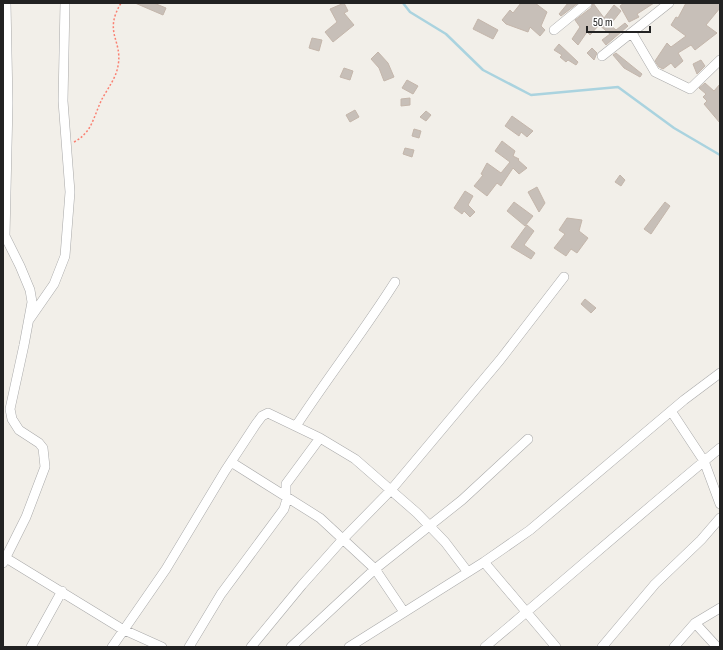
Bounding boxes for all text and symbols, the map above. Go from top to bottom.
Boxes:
scale bar [587,8,650,34]
text: 50 m [593,15,613,30]

